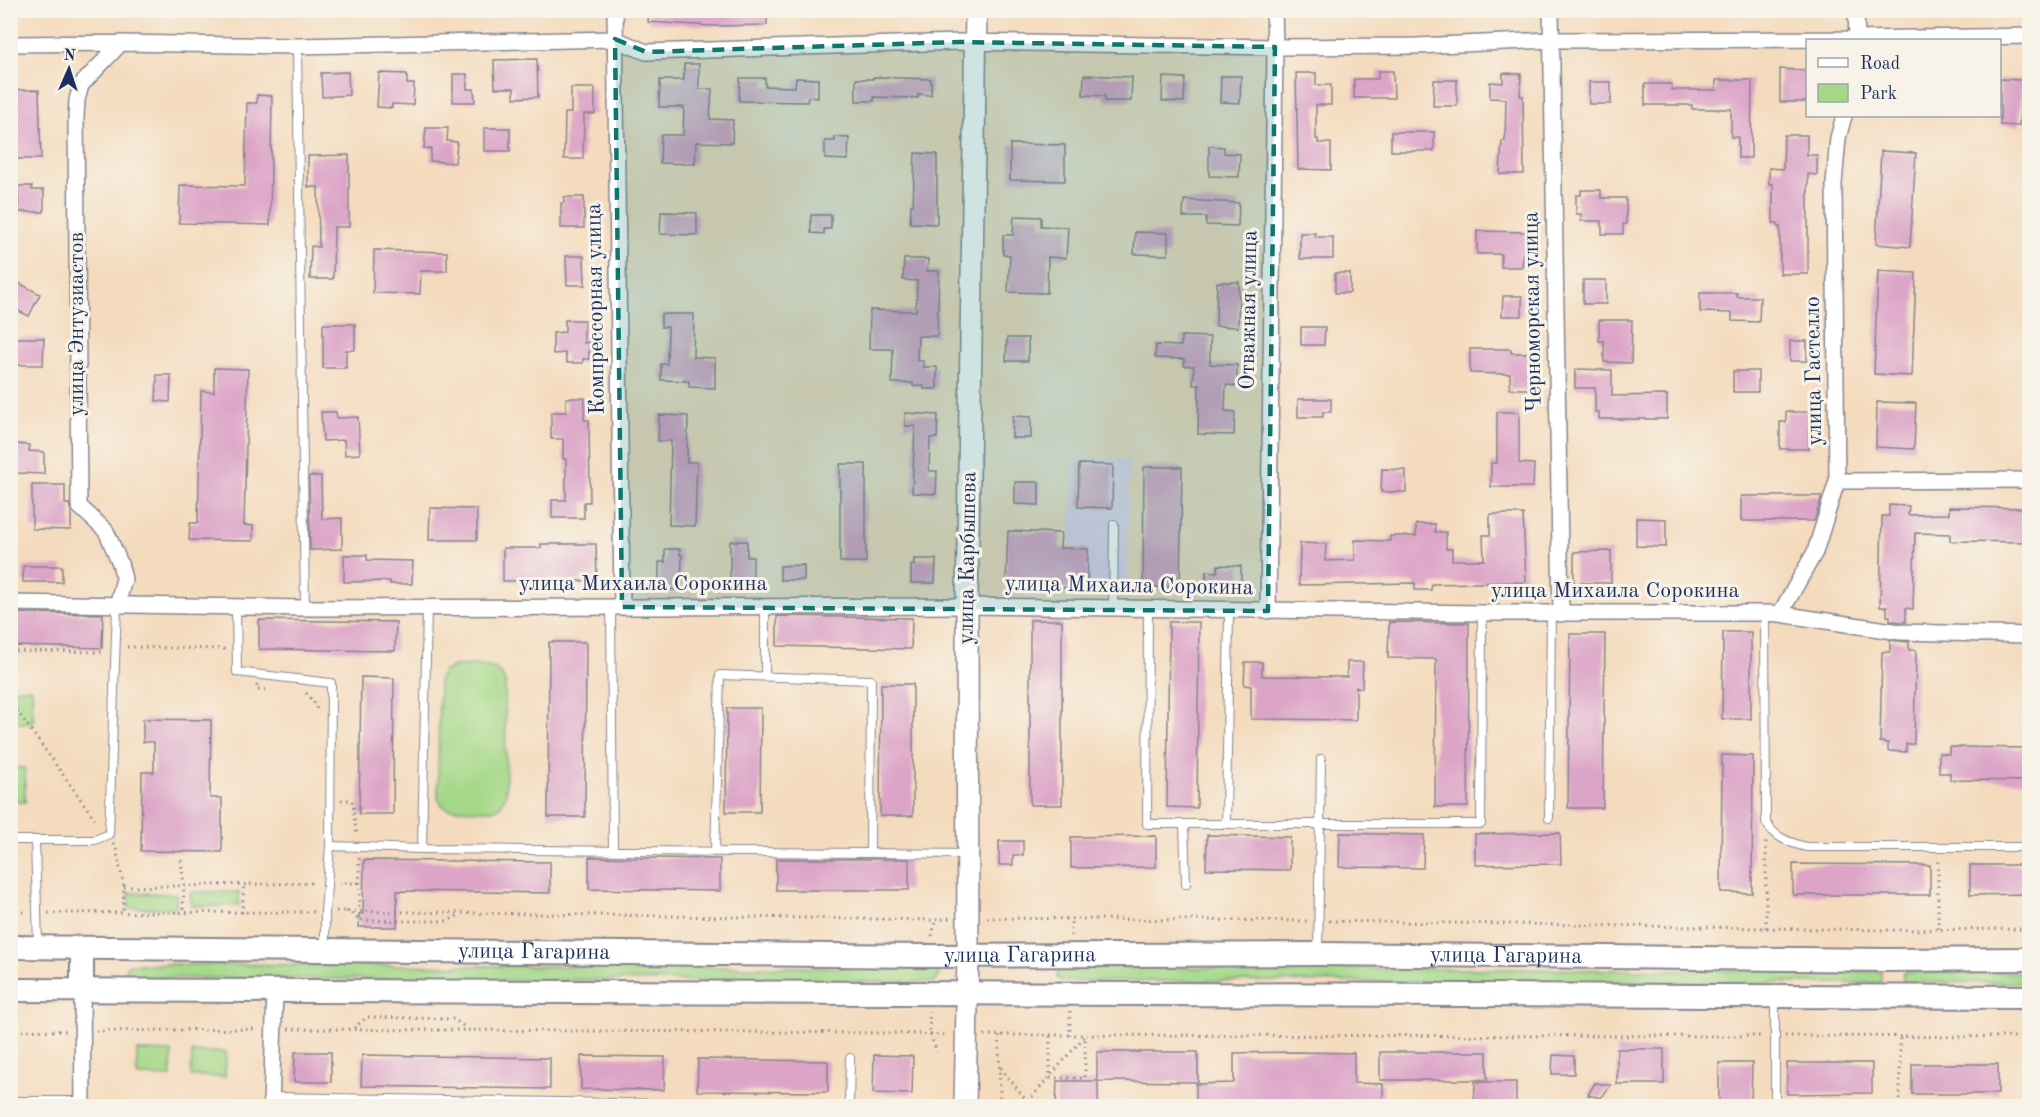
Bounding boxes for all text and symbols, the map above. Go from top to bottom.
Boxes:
north arrow [39,39,99,99]
legend [1806,39,2001,117]
text: N [63,48,77,64]
text: Road [1860,55,1900,73]
text: Park [1860,85,1897,103]
street label: Компрессорная улица [583,203,609,415]
street label: Черноморская улица [1520,211,1546,413]
street label: Отважная улица [1237,230,1261,390]
street label: улица Энтузиастов [66,232,88,416]
street label: улица Гастелло [1802,296,1826,446]
street label: улица Карбышева [955,471,981,645]
street label: улица Михаила Сорокина [519,573,767,595]
street label: улица Михаила Сорокина [1004,573,1254,599]
street label: улица Михаила Сорокина [1491,580,1739,602]
street label: улица Гагарина [458,940,610,964]
street label: улица Гагарина [944,944,1096,967]
street label: улица Гагарина [1430,944,1582,968]

